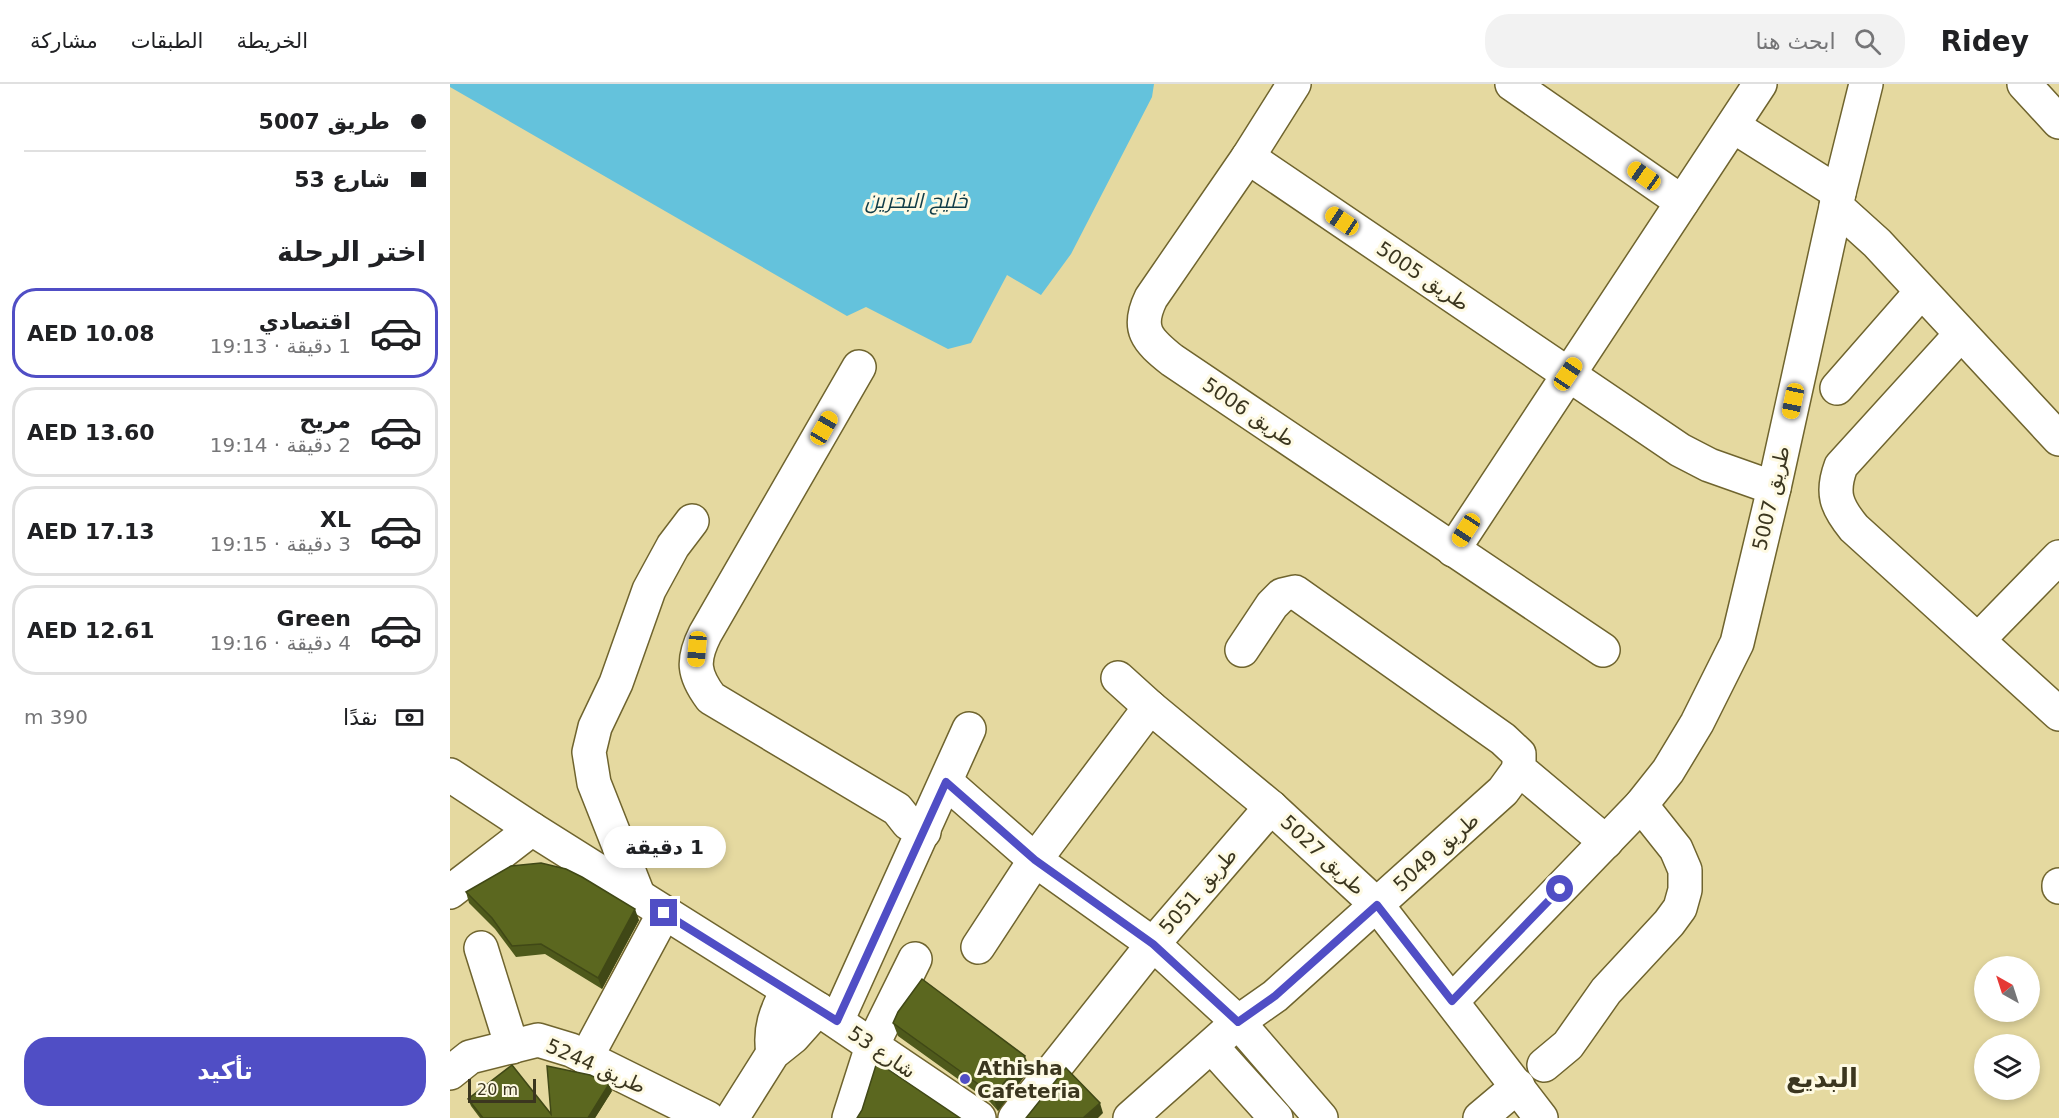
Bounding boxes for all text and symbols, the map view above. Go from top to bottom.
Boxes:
search box [1485,14,1905,68]
icon: search [1851,25,1884,58]
text: Ridey [1941,25,2029,58]
text: مشاركة [30,29,98,53]
text: الطبقات [131,29,203,53]
text: الخريطة [236,29,308,53]
text: ابحث هنا [1756,29,1836,54]
text: طريق 5007 [259,109,390,134]
car [1624,158,1664,194]
text: شارع 53 [294,167,390,192]
water label: خليج البحرين [865,189,969,215]
car [1322,203,1362,239]
text: اختر الرحلة [277,236,426,267]
street label: طريق 5005 [1372,236,1474,316]
icon: car [369,306,423,360]
text: اقتصادي [259,309,351,334]
text: AED 10.08 [27,321,155,346]
text: 1 دقيقة · 19:13 [210,334,351,358]
car [1550,354,1586,394]
street label: طريق 5006 [1198,372,1300,452]
car [1780,382,1806,420]
icon: car [369,405,423,459]
text: مريح [300,408,351,433]
car [807,408,841,448]
text: AED 13.60 [27,420,155,445]
text: 2 دقيقة · 19:14 [210,433,351,457]
street label: طريق 5007 [1747,443,1795,553]
icon: car [369,504,423,558]
text: XL [320,507,351,532]
car [1449,510,1483,550]
text: AED 17.13 [27,519,155,544]
text: 3 دقيقة · 19:15 [210,532,351,556]
icon: car [369,603,423,657]
text: Green [277,606,351,631]
text: AED 12.61 [27,618,155,643]
car [686,630,708,668]
text: 4 دقيقة · 19:16 [210,631,351,655]
icon: cash [393,701,426,734]
text: 390 m [24,705,88,729]
text: نقدًا [343,705,378,730]
street label: طريق 5049 [1388,807,1484,897]
street label: طريق 5027 [1276,810,1370,900]
callout: 1 دقيقة [602,826,726,868]
text: 1 دقيقة [625,835,704,859]
street label: طريق 5051 [1154,843,1242,939]
route start [1546,875,1573,902]
route end [650,899,677,926]
north arrow [1974,956,2040,1022]
map controls [1974,956,2040,1100]
street label: شارع 53 [844,1021,920,1083]
street label: طريق 5244 [542,1033,650,1099]
button: layers [1974,1034,2040,1100]
button: تأكيد [24,1037,426,1106]
place label: Athisha Cafeteria [977,1056,1081,1103]
district label: البديع [1786,1063,1858,1094]
marker: Athisha Cafeteria [958,1072,972,1086]
scale bar [468,1076,536,1104]
text: 20 m [477,1080,518,1099]

